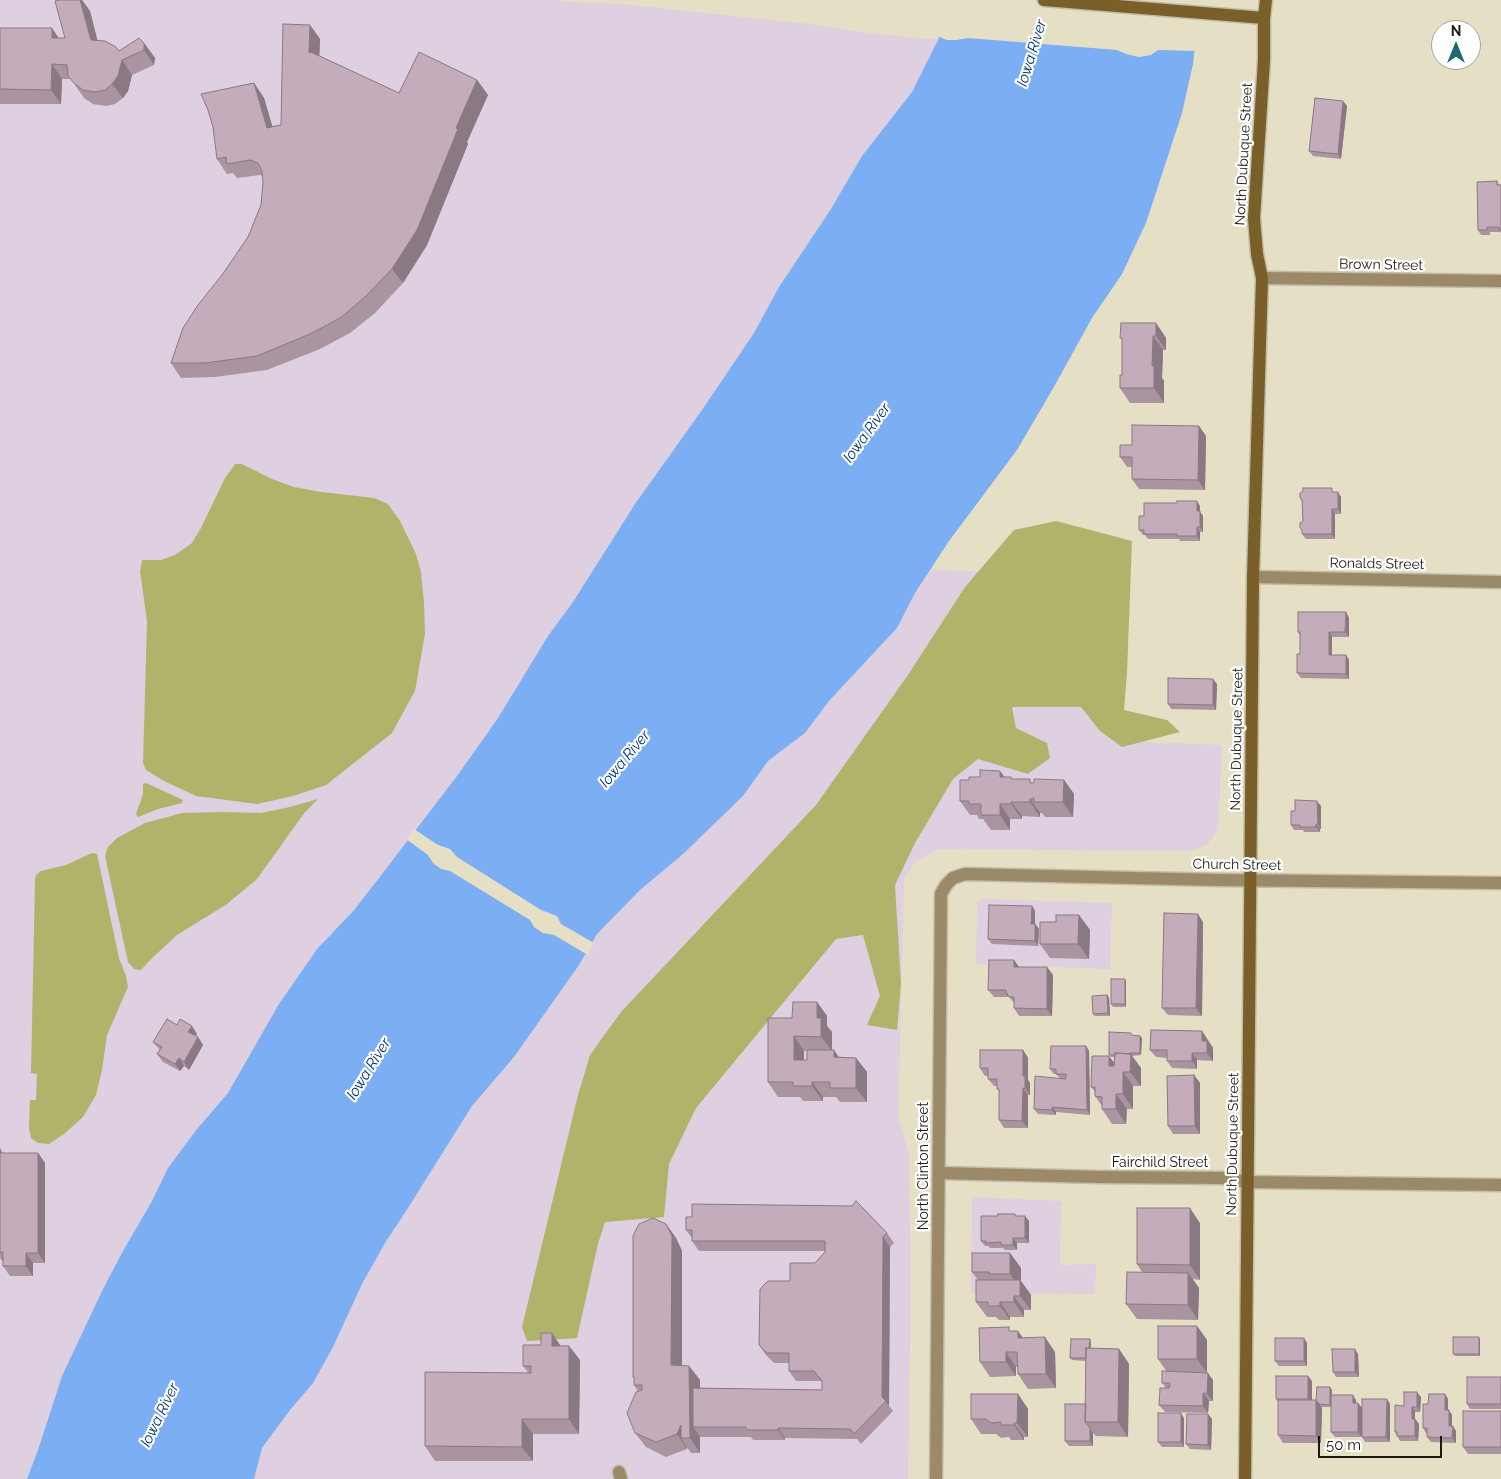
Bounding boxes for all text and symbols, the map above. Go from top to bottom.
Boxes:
water label: Iowa River [1013,18,1051,88]
north arrow [1431,20,1481,70]
text: N [1451,23,1461,39]
street label: North Dubuque Street [1232,82,1256,226]
street label: Brown Street [1339,256,1423,274]
water label: Iowa River [840,400,894,466]
street label: Ronalds Street [1330,555,1424,573]
street label: North Dubuque Street [1227,667,1247,811]
water label: Iowa River [596,727,654,791]
street label: Church Street [1192,856,1282,874]
water label: Iowa River [343,1035,395,1103]
street label: North Dubuque Street [1223,1072,1243,1216]
street label: North Clinton Street [916,1102,932,1230]
street label: Fairchild Street [1112,1155,1208,1171]
water label: Iowa River [137,1380,183,1450]
scale bar [1321,1426,1445,1458]
text: 50 m [1326,1436,1361,1454]

